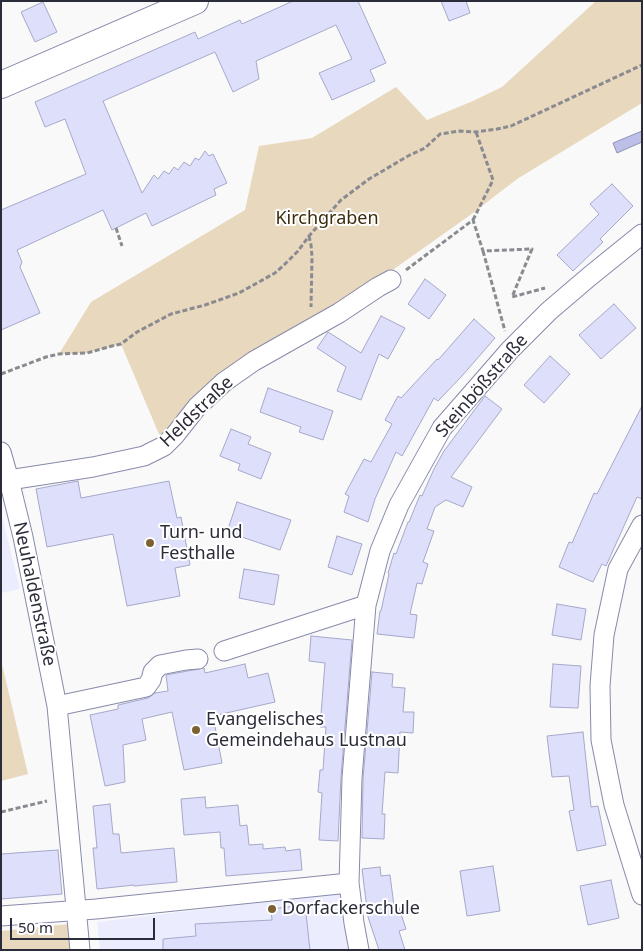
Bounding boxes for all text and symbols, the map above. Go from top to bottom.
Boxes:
park label: Kirchgraben [275,208,379,230]
street label: Steinbößstraße [431,330,533,442]
street label: Heldstraße [156,372,238,452]
street label: Neuhaldenstraße [8,520,60,668]
place label: Turn- und Festhalle [160,522,243,564]
marker: Turn- und Festhalle [144,537,156,549]
place label: Evangelisches Gemeindehaus Lustnau [206,709,407,752]
marker: Evangelisches Gemeindehaus Lustnau [190,724,202,736]
place label: Dorfackerschule [282,898,420,920]
marker: Dorfackerschule [266,903,278,915]
scale bar [12,908,158,940]
text: 50 m [18,917,53,937]

